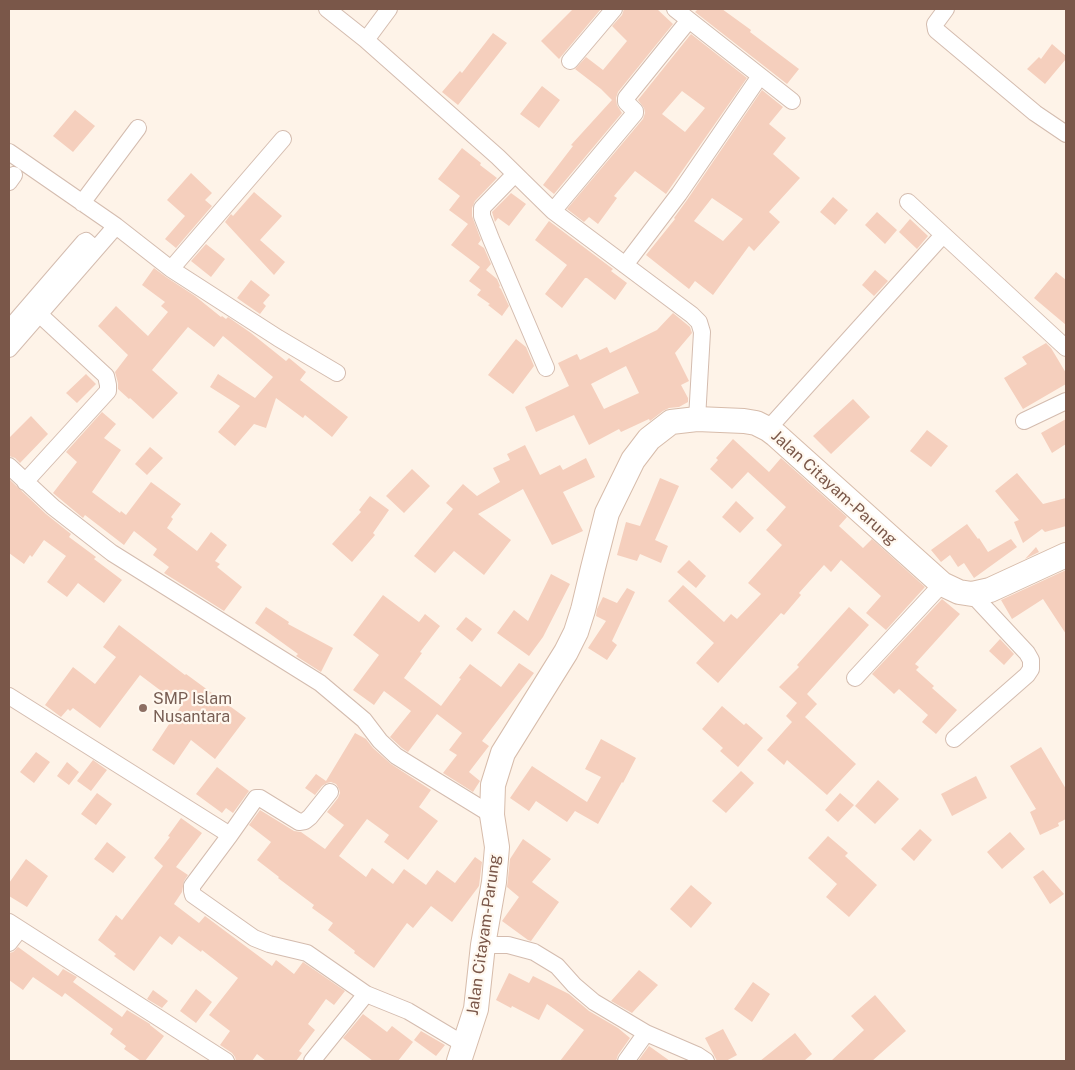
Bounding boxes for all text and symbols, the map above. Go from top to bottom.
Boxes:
street label: Jalan Citayam-Parung [767,427,901,549]
place label: SMP Islam Nusantara [153,689,232,727]
marker: SMP Islam Nusantara [137,702,149,714]
street label: Jalan Citayam-Parung [463,853,505,1017]

